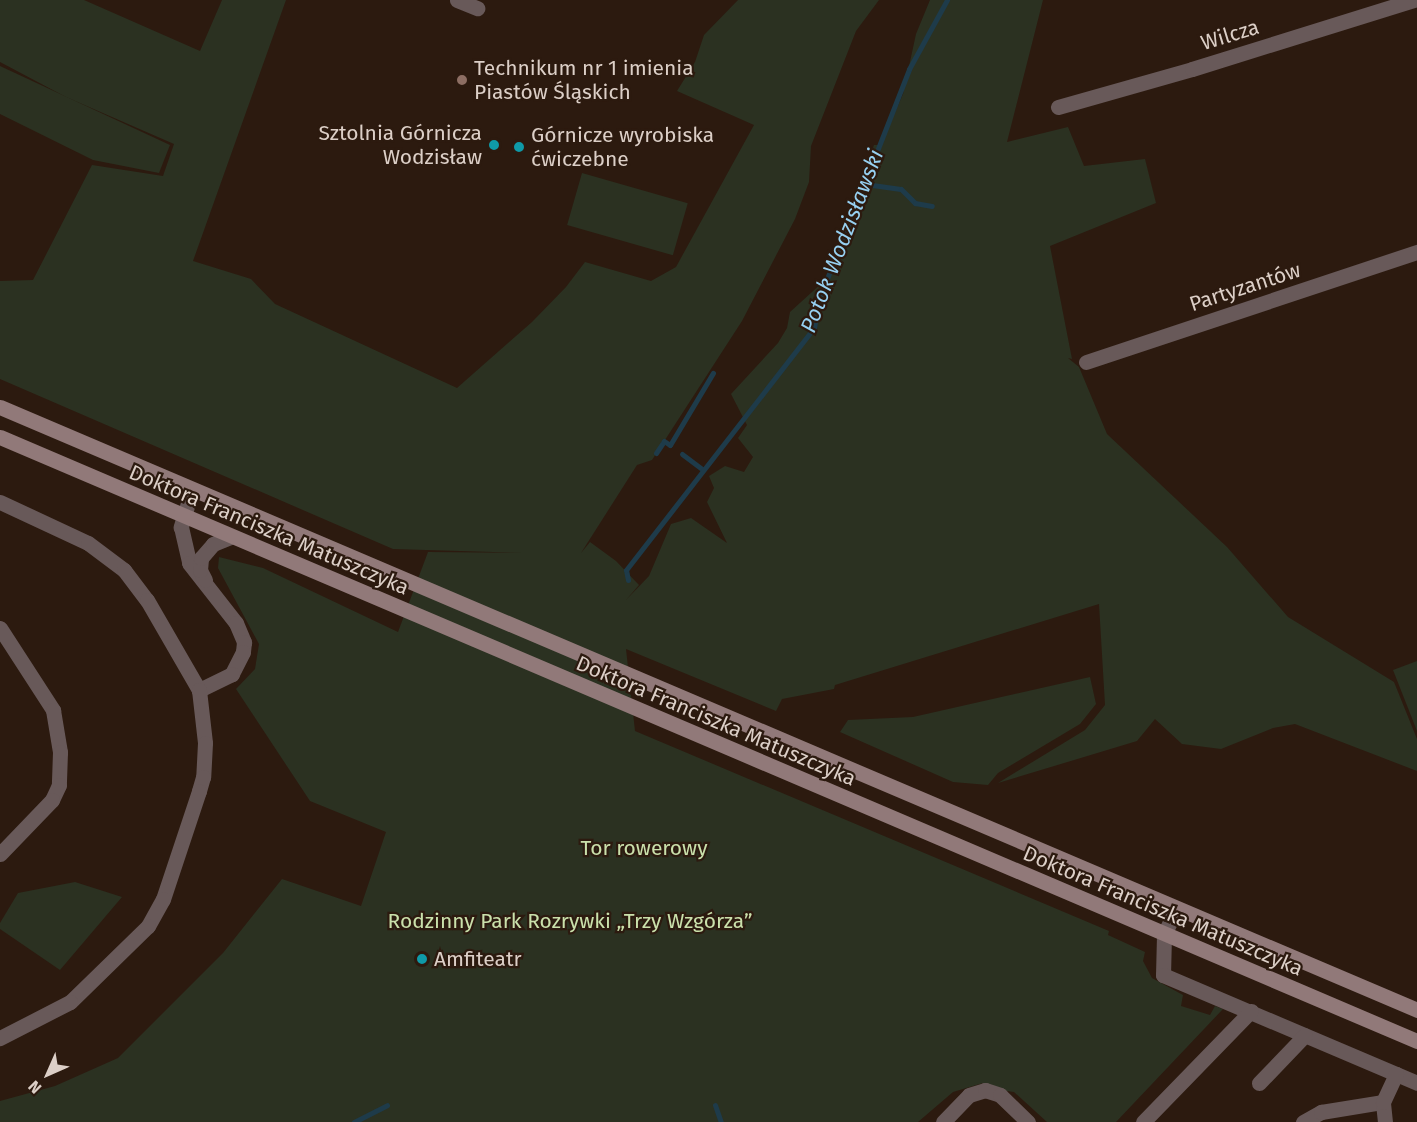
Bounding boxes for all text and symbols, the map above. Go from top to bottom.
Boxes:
street label: Wilcza [1198,14,1262,56]
place label: Technikum nr 1 imienia Piastów Śląskich [474,55,694,105]
marker: Technikum nr 1 imienia Piastów Śląskich [455,73,469,87]
place label: Sztolnia Górnicza Wodzisław [319,120,482,170]
place label: Górnicze wyrobiska ćwiczebne [531,122,714,172]
marker: Sztolnia Górnicza Wodzisław [487,138,501,152]
marker: Górnicze wyrobiska ćwiczebne [512,140,526,154]
water label: Potok Wodzisławski [795,146,889,336]
street label: Partyzantów [1186,257,1304,317]
street label: Doktora Franciszka Matuszczyka [125,460,413,600]
street label: Doktora Franciszka Matuszczyka [572,651,860,791]
park label: Tor rowerowy [580,835,708,861]
street label: Doktora Franciszka Matuszczyka [1019,841,1307,981]
park label: Rodzinny Park Rozrywki „Trzy Wzgórza” [388,908,752,934]
place label: Amfiteatr [434,946,522,972]
marker: Amfiteatr [415,952,429,966]
north arrow [18,1044,78,1104]
text: N [24,1077,45,1098]

